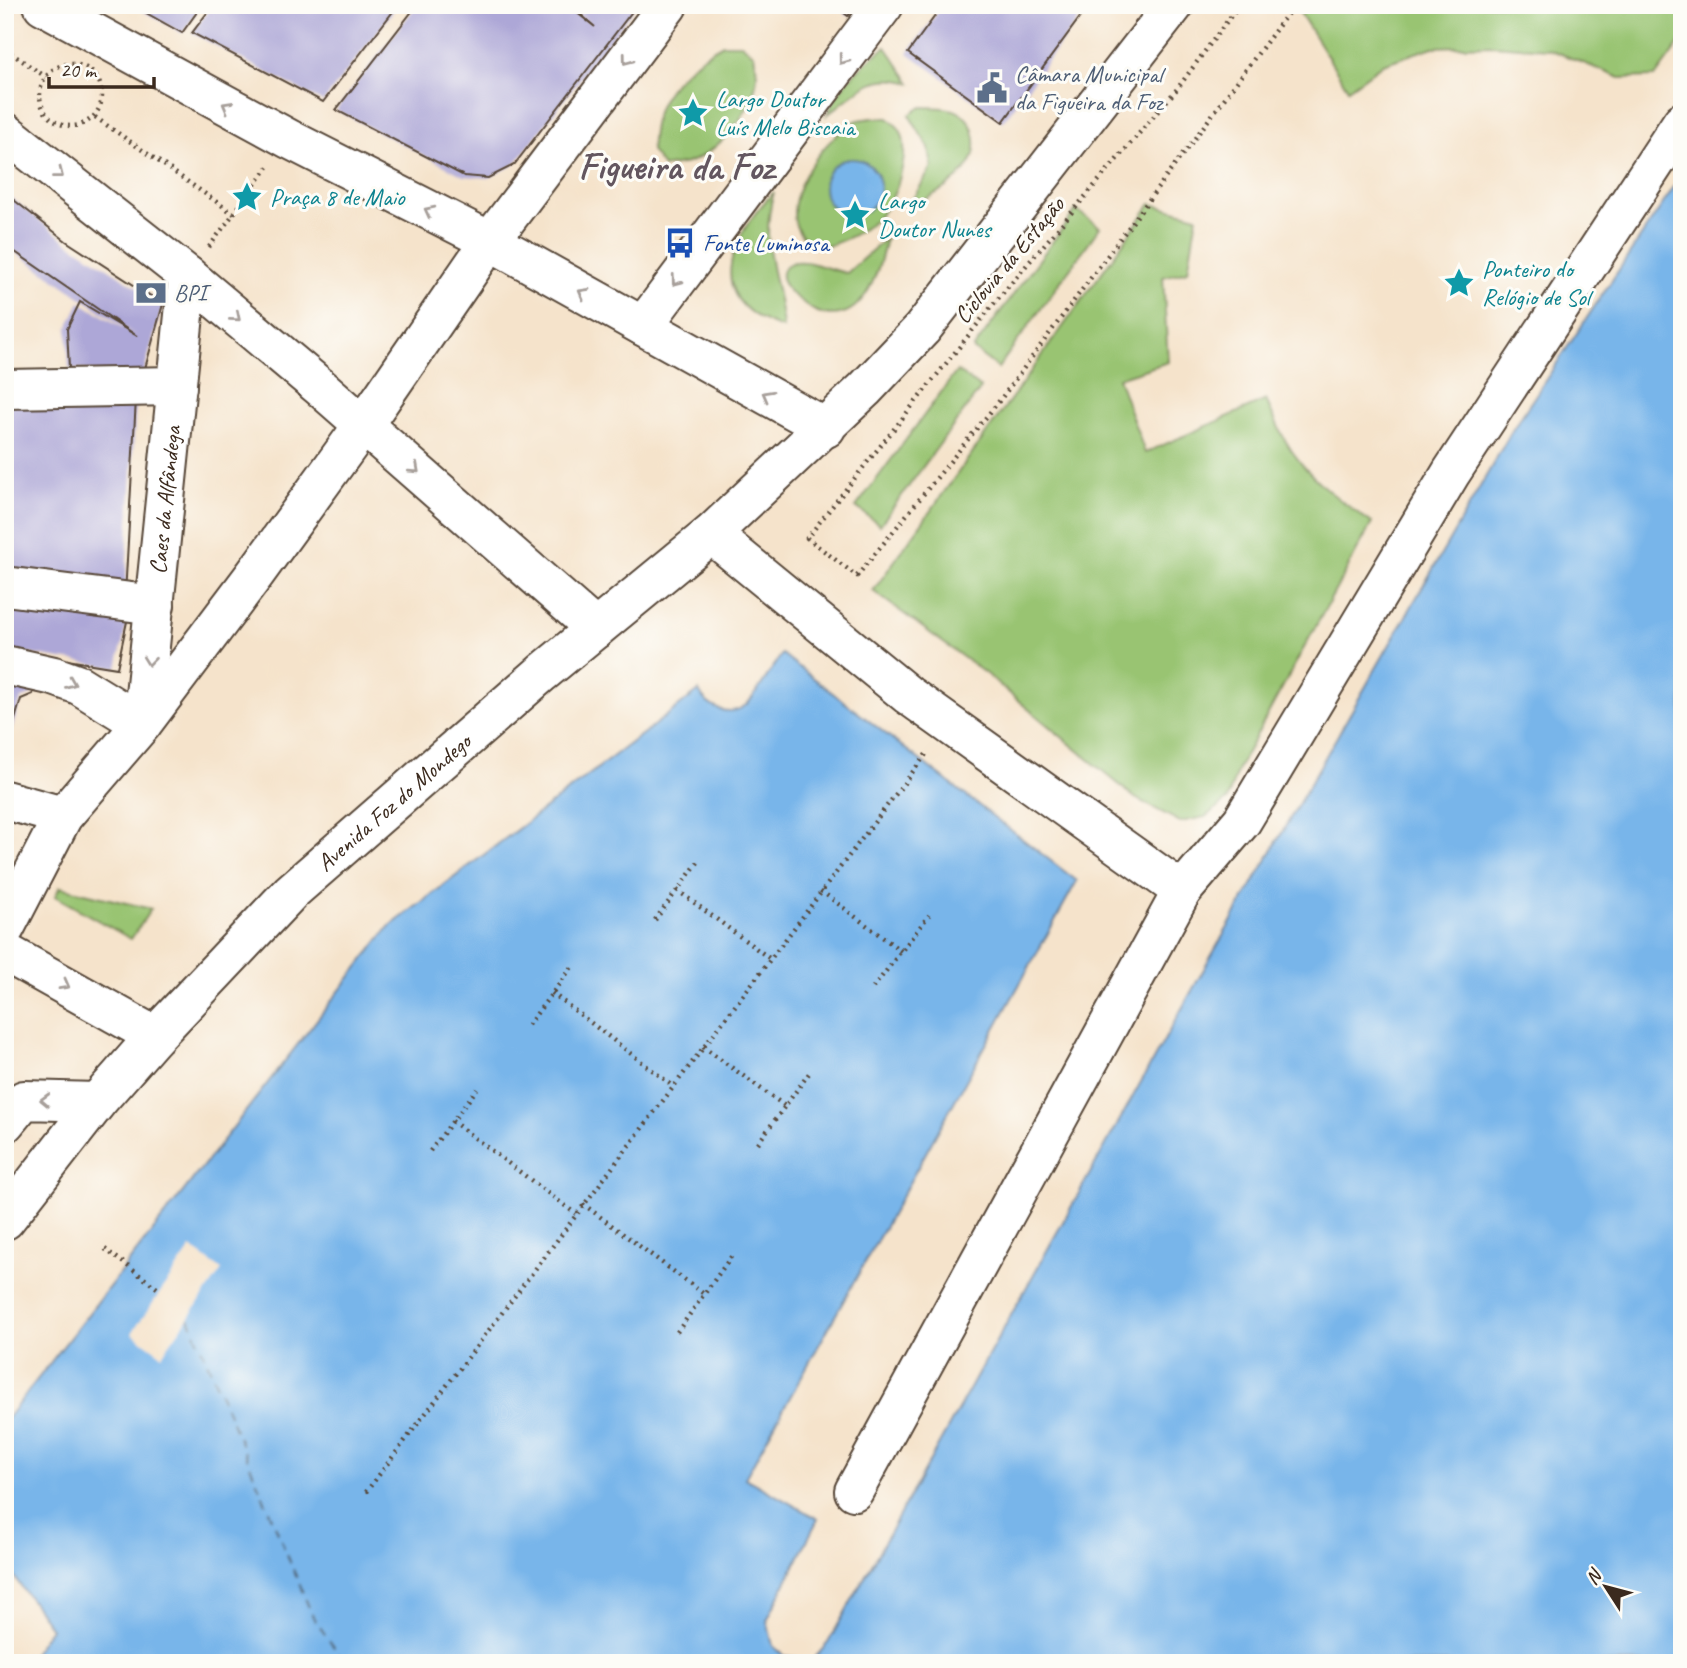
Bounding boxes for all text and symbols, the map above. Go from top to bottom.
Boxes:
scale bar [49,46,154,90]
one-way arrow [623,52,636,64]
one-way arrow [838,52,851,65]
text: 20 m [60,57,98,83]
place label: Câmara Municipal da Figueira da Foz [1015,59,1166,117]
public building icon: Câmara Municipal da Figueira da Foz [975,71,1009,105]
place label: Largo Doutor Luís Melo Biscaia [716,84,856,142]
place icon: Largo Doutor Luís Melo Biscaia [676,96,710,130]
one-way arrow [222,101,235,114]
district label: Figueira da Foz [578,143,778,190]
one-way arrow [51,166,64,179]
place icon: Praça 8 de Maio [230,180,264,214]
place label: Praça 8 de Maio [270,182,406,212]
place label: Largo Doutor Nunes [878,186,993,244]
street label: Ciclovia da Estação [947,189,1072,330]
place icon: Largo Doutor Nunes [838,198,872,232]
one-way arrow [424,205,436,219]
bus stop icon: Fonte Luminosa [663,226,697,260]
place label: Fonte Luminosa [703,228,831,258]
place label: Ponteiro do Relógio de Sol [1482,254,1594,312]
place icon: Ponteiro do Relógio de Sol [1442,266,1476,300]
one-way arrow [672,273,685,286]
bank icon: BPI [134,276,168,310]
place label: BPI [174,278,212,308]
one-way arrow [578,288,590,301]
one-way arrow [228,309,241,321]
one-way arrow [761,390,774,403]
street label: Caes da Alfândega [142,423,188,575]
one-way arrow [407,461,420,474]
one-way arrow [142,656,157,667]
one-way arrow [64,674,76,688]
street label: Avenida Foz do Mondego [310,725,479,878]
one-way arrow [57,977,70,990]
one-way arrow [40,1093,51,1108]
north arrow [1572,1552,1642,1622]
text: N [1580,1563,1608,1589]

